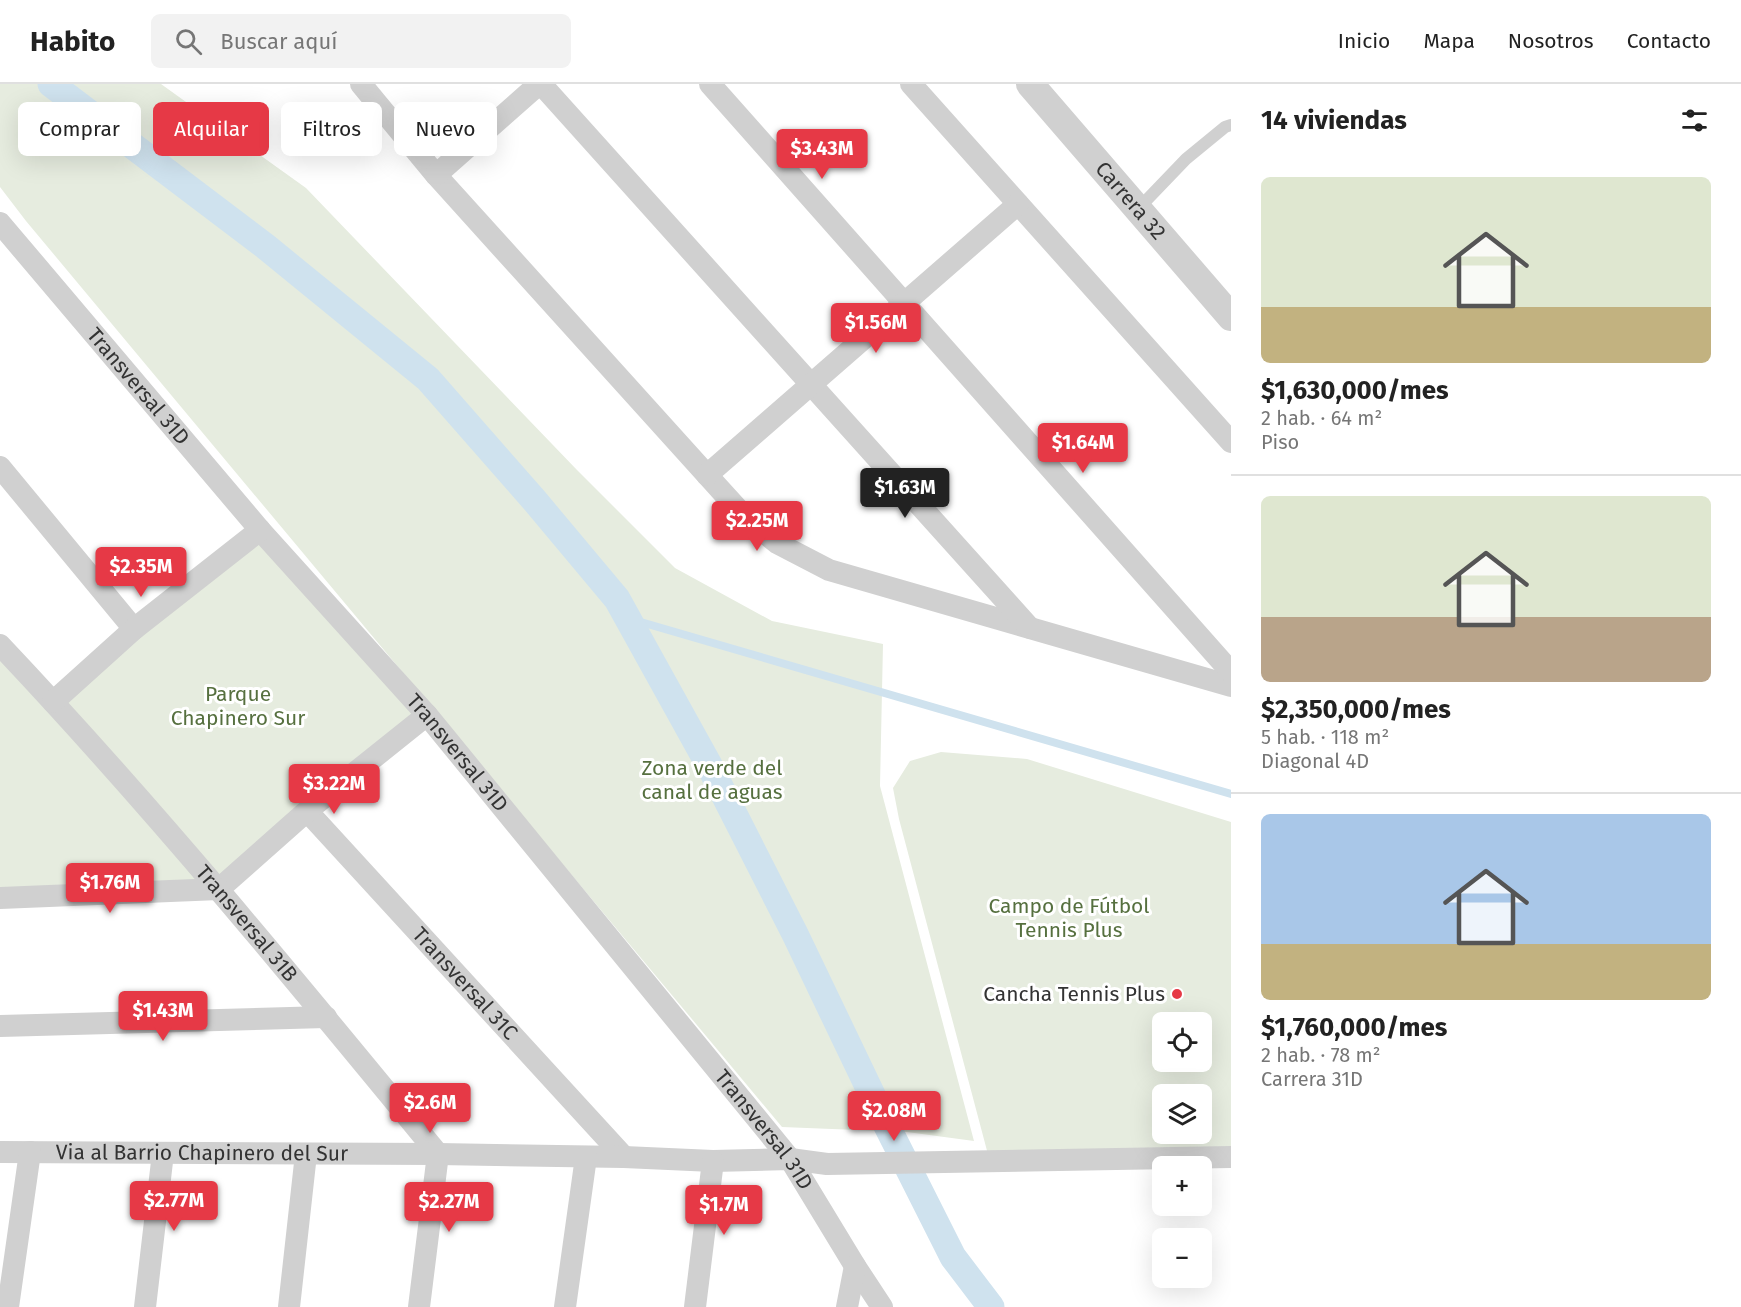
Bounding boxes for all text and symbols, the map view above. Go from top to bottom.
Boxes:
search box [151,14,571,68]
text: Habito [30,25,115,58]
icon: search [172,25,205,58]
text: Buscar aquí [220,28,337,55]
text: Inicio [1338,28,1390,54]
text: Mapa [1423,28,1475,54]
text: Nosotros [1508,28,1594,54]
text: Contacto [1627,28,1711,54]
chip: Comprar [18,102,141,156]
chip: Alquilar [153,102,269,156]
chip: Filtros [281,102,382,156]
chip: Nuevo [394,102,497,156]
icon: filters [1678,104,1711,137]
text: 14 viviendas [1261,105,1407,136]
pin: $3.43M [773,129,871,180]
text: $3.43M [791,136,853,160]
street label: Carrera 32 [1090,156,1172,245]
icon: home [1432,216,1540,324]
pin: $1.56M [827,303,925,354]
text: $1.56M [845,310,907,334]
street label: Transversal 31D [81,322,195,450]
text: $1,630,000/mes [1261,375,1449,406]
text: 2 hab. · 64 m² [1261,406,1382,430]
pin: $1.64M [1034,423,1132,474]
text: $1.64M [1052,430,1114,454]
text: Piso [1261,430,1299,454]
pin: $1.63M [856,468,954,519]
text: $1.63M [874,475,936,499]
pin: $2.25M [708,501,806,552]
text: $2.25M [726,508,788,532]
icon: home [1432,535,1540,643]
pin: $2.35M [92,547,190,598]
text: $2.35M [109,554,173,578]
park label: Parque Chapinero Sur [171,681,305,731]
street label: Transversal 31D [401,688,514,817]
text: $2,350,000/mes [1261,694,1451,725]
text: 5 hab. · 118 m² [1261,725,1389,749]
text: Diagonal 4D [1261,749,1369,773]
park label: Zona verde del canal de aguas [641,755,783,805]
pin: $3.22M [285,764,383,815]
text: $3.22M [303,771,365,795]
icon: home [1432,853,1540,961]
street label: Transversal 31B [190,860,303,987]
pin: $1.76M [61,863,159,914]
text: $1.76M [80,870,140,894]
park label: Campo de Fútbol Tennis Plus [988,893,1150,943]
street label: Transversal 31C [407,922,523,1045]
place label: Cancha Tennis Plus [983,981,1165,1007]
marker: Cancha Tennis Plus [1170,987,1184,1001]
pin: $1.43M [114,991,212,1042]
text: $1.43M [133,998,194,1022]
map controls [1152,1012,1212,1288]
button: locate [1152,1012,1212,1072]
text: $1,760,000/mes [1261,1012,1447,1043]
text: 2 hab. · 78 m² [1261,1043,1381,1067]
street label: Transversal 31D [709,1064,819,1195]
text: Carrera 31D [1261,1067,1363,1091]
pin: $2.6M [388,1083,472,1134]
button: layers [1152,1084,1212,1144]
text: $2.6M [404,1090,456,1114]
pin: $2.08M [845,1091,943,1142]
text: $2.08M [862,1098,926,1122]
street label: Via al Barrio Chapinero del Sur [56,1139,348,1167]
button: + [1152,1156,1212,1216]
pin: $2.77M [125,1181,223,1232]
pin: $2.27M [400,1182,498,1233]
pin: $1.7M [682,1185,766,1236]
text: $2.77M [144,1188,204,1212]
text: $2.27M [418,1189,480,1213]
text: $1.7M [699,1192,749,1216]
button: − [1152,1228,1212,1288]

